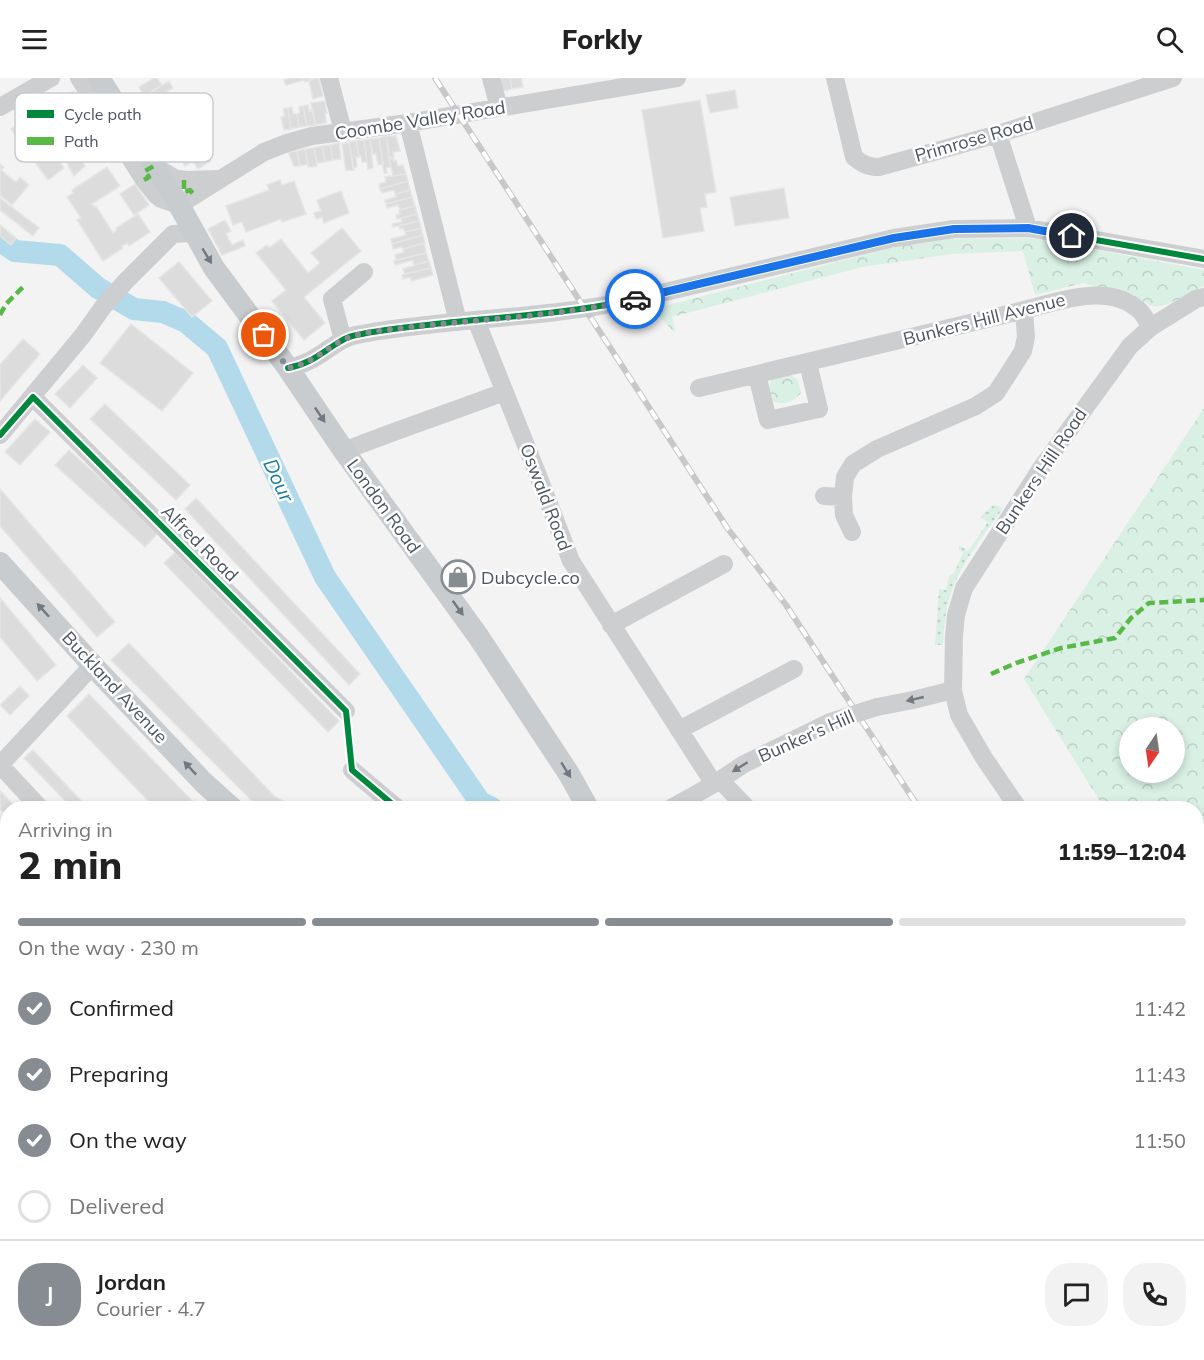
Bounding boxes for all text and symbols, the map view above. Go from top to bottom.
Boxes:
text: Forkly [562,22,642,56]
icon: menu [18,23,51,56]
icon: search [1153,23,1186,56]
legend [15,93,213,162]
street label: Coombe Valley Road [333,95,507,145]
text: Cycle path [64,104,142,124]
street label: Primrose Road [912,111,1036,167]
text: Path [64,131,99,151]
pin [1046,210,1097,261]
icon: home [1055,219,1088,252]
one-way arrow [202,248,213,264]
courier [605,269,665,329]
icon: car [619,283,652,316]
street label: Bunkers Hill Avenue [901,288,1067,350]
pin [238,309,289,360]
icon: bag [247,318,280,351]
street label: Bunkers Hill Road [990,403,1092,539]
one-way arrow [314,407,325,423]
street label: Oswald Road [515,440,577,554]
water label: Dour [258,454,300,506]
street label: London Road [342,454,426,558]
street label: Alfred Road [157,500,243,586]
shop icon: Dubcycle.co [440,559,476,595]
place label: Dubcycle.co [481,566,580,589]
one-way arrow [452,599,464,615]
one-way arrow [37,603,50,618]
street label: Buckland Avenue [57,626,173,748]
one-way arrow [906,695,925,705]
street label: Bunker's Hill [754,705,858,767]
north arrow [1119,717,1185,783]
map controls [1119,717,1185,783]
one-way arrow [183,760,197,775]
one-way arrow [732,761,749,772]
one-way arrow [560,762,571,778]
text: Arriving in [18,817,113,842]
text: 11:59–12:04 [1058,838,1186,866]
text: 2 min [18,840,123,889]
text: On the way · 230 m [18,935,199,960]
icon: check [18,992,51,1025]
text: Confirmed [69,994,174,1022]
text: 11:42 [1133,996,1186,1021]
icon: check [18,1058,51,1091]
text: Preparing [69,1060,169,1088]
text: 11:43 [1133,1062,1186,1087]
icon: check [18,1124,51,1157]
text: On the way [69,1126,187,1154]
text: 11:50 [1133,1128,1186,1153]
text: Delivered [69,1192,164,1220]
button: chat [1045,1263,1108,1326]
button: phone [1123,1263,1186,1326]
text: Jordan [96,1268,166,1296]
text: J [46,1280,53,1308]
text: Courier · 4.7 [96,1296,206,1321]

